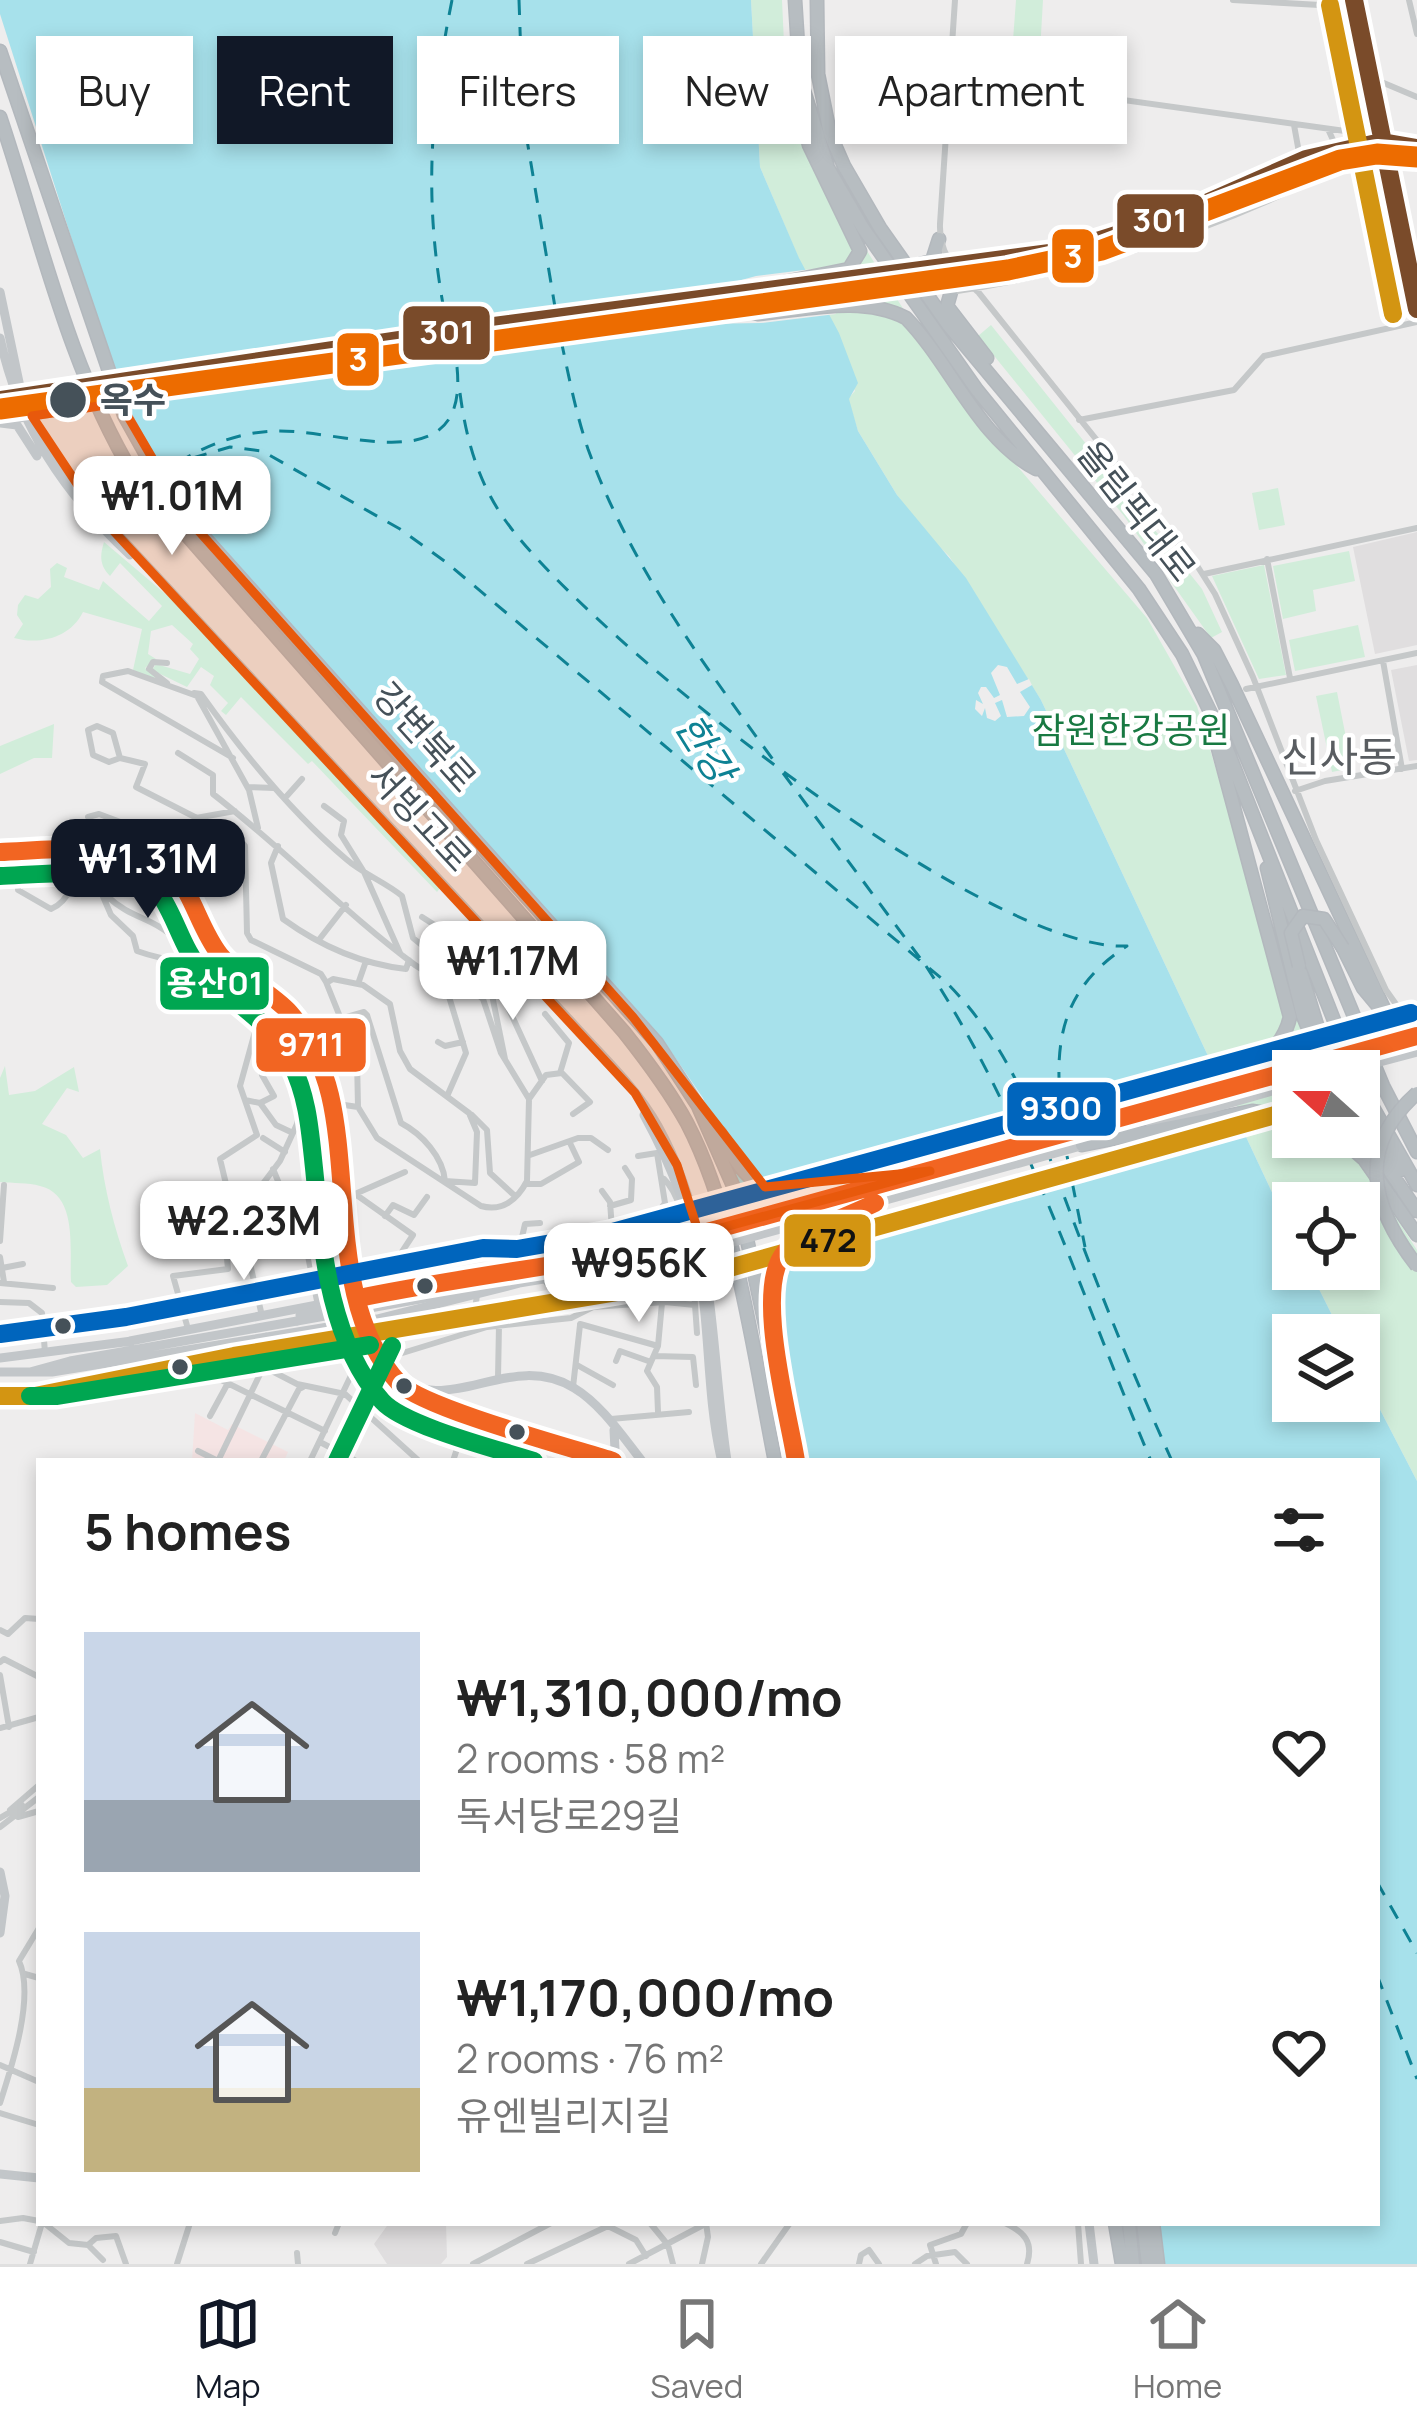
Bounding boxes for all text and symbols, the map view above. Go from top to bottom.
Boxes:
chip: Buy [36,36,193,144]
chip: Rent [217,36,393,144]
chip: Filters [417,36,619,144]
chip: New [643,36,811,144]
chip: Apartment [835,36,1127,144]
line badge: 301 [1115,192,1206,250]
text: 301 [1132,197,1188,242]
line badge: 3 [1050,227,1096,285]
text: 3 [1063,233,1083,278]
line badge: 301 [401,304,492,362]
text: 301 [419,309,475,354]
line badge: 3 [335,331,381,388]
text: 3 [348,336,368,381]
place label: 옥수 [100,375,166,424]
marker: 옥수 [47,379,89,421]
street label: 올림픽대로 [1067,430,1208,591]
pin: ₩1.01M [74,456,270,558]
text: ₩1.01M [101,468,243,522]
street label: 강변북로 [363,671,488,802]
water label: 한강 [664,703,750,797]
park label: 잠원한강공원 [1032,705,1230,754]
district label: 신사동 [1281,727,1397,785]
street label: 서빙고로 [357,752,483,882]
pin: ₩1.31M [50,819,246,921]
text: ₩1.31M [78,831,218,885]
pin: ₩1.17M [415,921,611,1023]
text: ₩1.17M [446,933,580,987]
line badge: 용산01 [158,955,271,1012]
text: 용산01 [167,960,263,1005]
line badge: 9711 [254,1016,368,1074]
text: 9711 [278,1021,344,1066]
north arrow [1272,1050,1380,1158]
map controls [1272,1050,1380,1422]
line badge: 9300 [1005,1080,1118,1138]
text: 9300 [1019,1085,1103,1130]
pin: ₩2.23M [146,1181,342,1283]
button: locate [1272,1182,1380,1290]
text: ₩2.23M [167,1193,321,1247]
line badge: 472 [782,1212,873,1269]
text: 472 [799,1217,857,1262]
pin: ₩956K [555,1223,723,1325]
text: ₩956K [571,1235,707,1289]
unlabelled marker [414,1275,436,1297]
button: layers [1272,1314,1380,1422]
unlabelled marker [52,1315,74,1337]
unlabelled marker [169,1356,191,1378]
unlabelled marker [393,1375,415,1397]
unlabelled marker [506,1421,528,1443]
text: 5 homes [84,1496,291,1565]
icon: filters [1266,1497,1332,1563]
text: ₩1,310,000/mo [456,1662,843,1731]
icon: home [180,1680,324,1824]
icon: heart [1266,1719,1332,1785]
text: 2 rooms · 58 m² [456,1731,725,1785]
text: 독서당로29길 [456,1788,682,1842]
text: ₩1,170,000/mo [456,1962,834,2031]
icon: home [180,1980,324,2124]
icon: heart [1266,2019,1332,2085]
text: 2 rooms · 76 m² [456,2031,724,2085]
text: 유엔빌리지길 [456,2088,671,2142]
tab: Map [195,2291,261,2408]
tab: Saved [650,2291,743,2408]
tab: Home [1133,2291,1222,2408]

